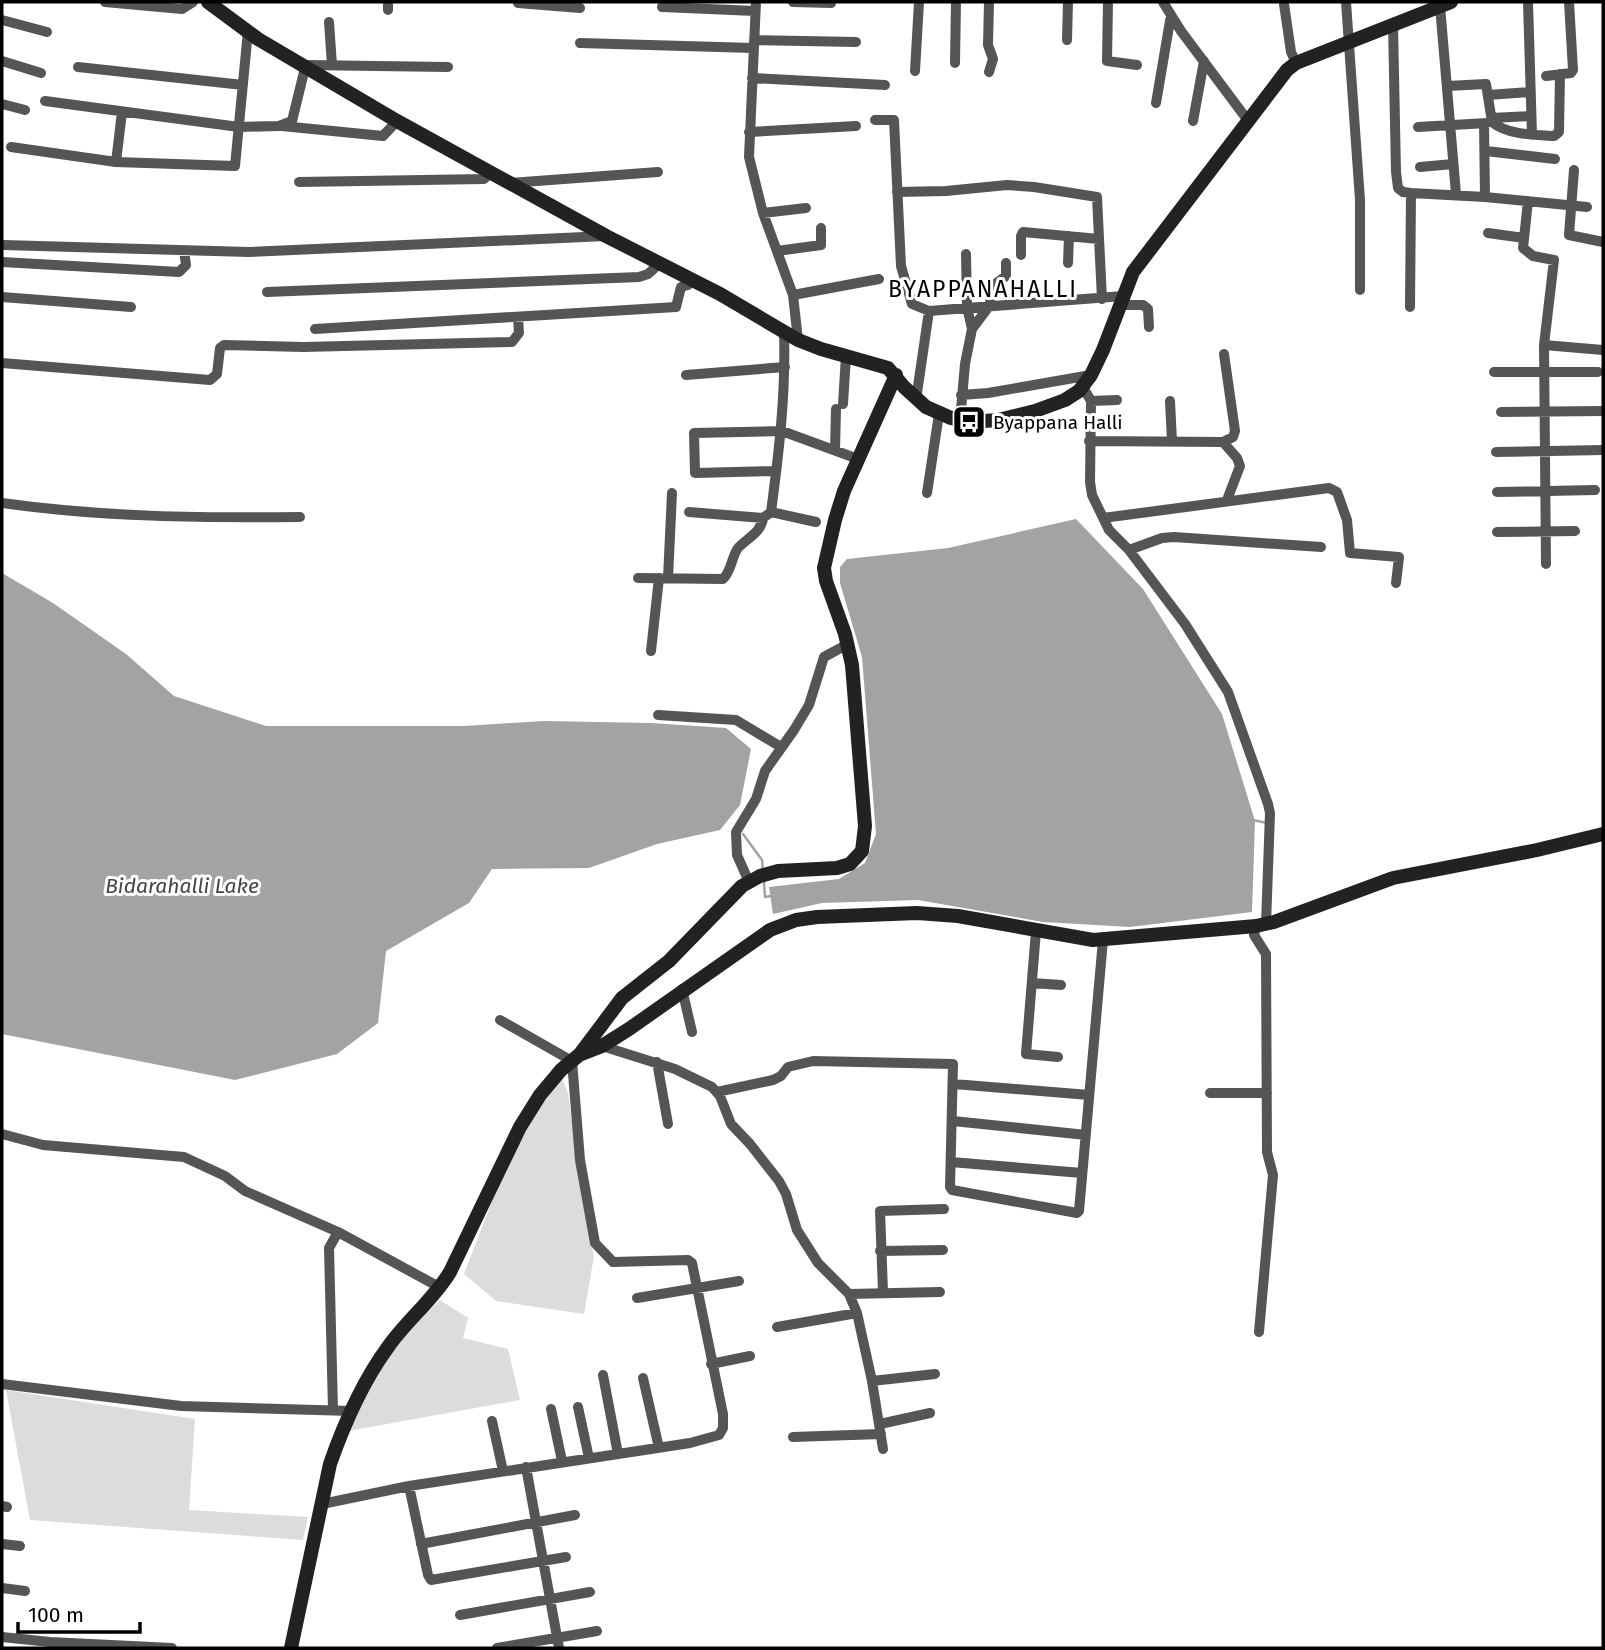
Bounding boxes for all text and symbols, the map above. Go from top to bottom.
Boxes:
district label: BYAPPANAHALLI [888,275,1078,303]
bus stop icon: Byappana Halli [950,403,988,441]
place label: Byappana Halli [993,411,1123,434]
water label: Bidarahalli Lake [105,873,259,899]
scale bar [18,1590,140,1634]
text: 100 m [28,1602,84,1628]

